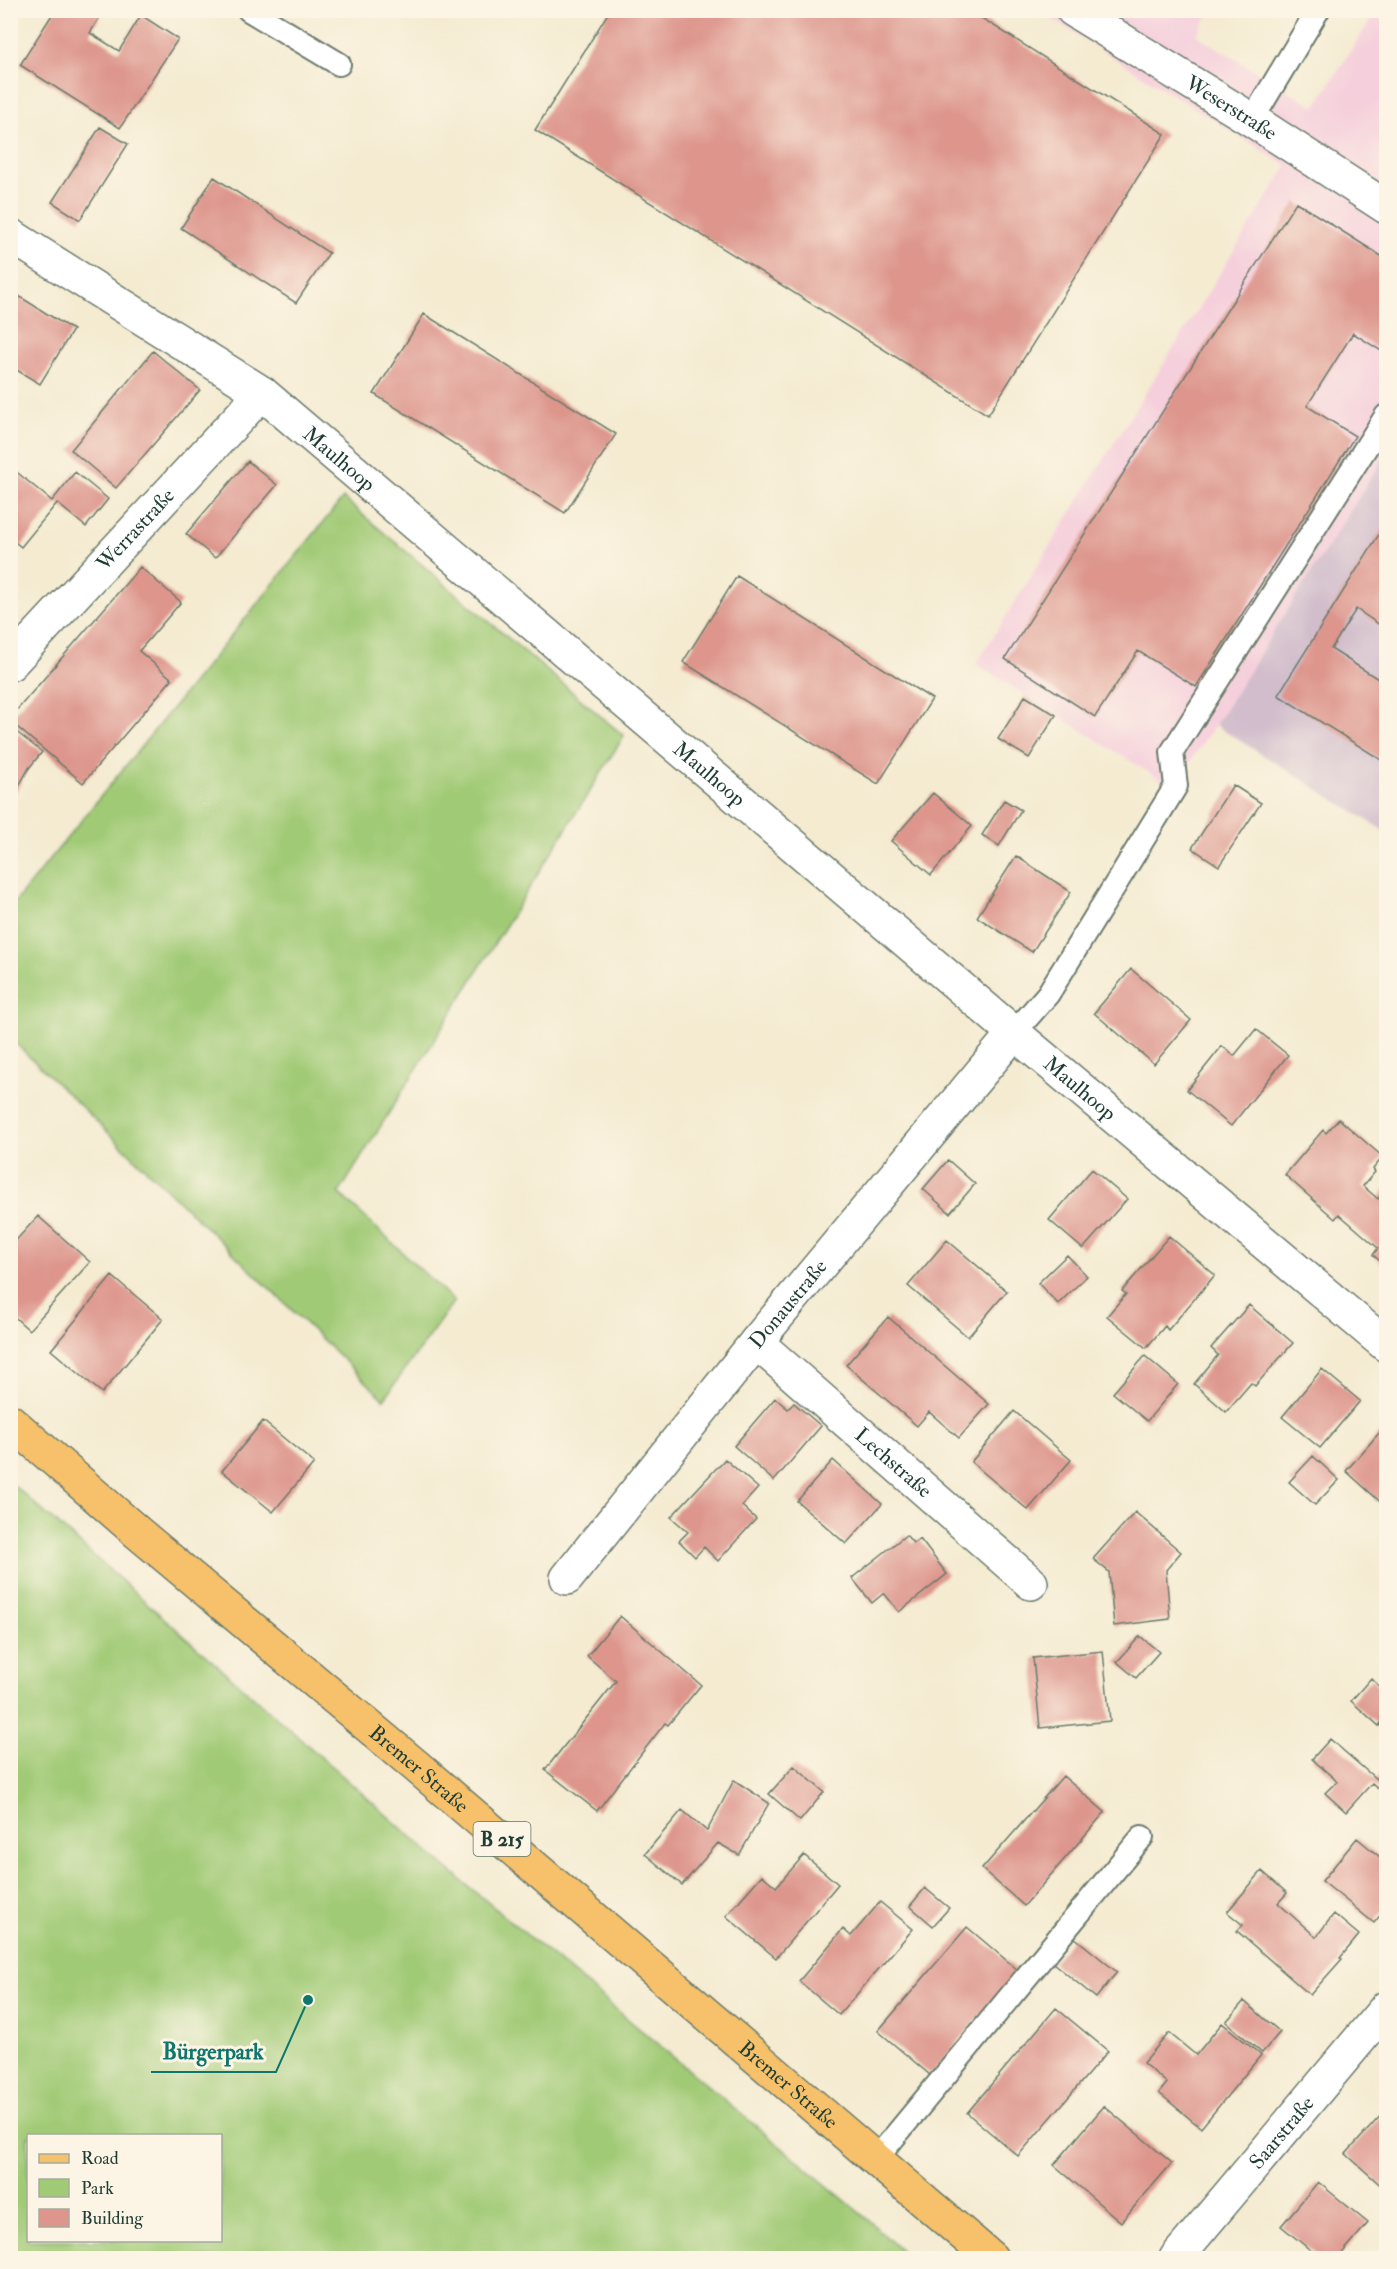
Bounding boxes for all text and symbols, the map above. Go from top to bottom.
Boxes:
street label: Weserstraße [1180,68,1282,146]
street label: Maulhoop [297,420,381,497]
street label: Werrastraße [90,482,180,577]
street label: Maulhoop [668,735,751,812]
street label: Maulhoop [1038,1050,1122,1127]
street label: Donaustraße [743,1254,833,1354]
street label: Lechstraße [849,1421,938,1504]
street label: Bremer Straße [364,1719,475,1819]
road number: B 215 [474,1822,530,1856]
callout: Bürgerpark [151,2032,276,2072]
street label: Bremer Straße [733,2035,844,2135]
text: Bürgerpark [163,2038,264,2067]
street label: Saarstraße [1243,2090,1320,2175]
legend [27,2134,222,2242]
text: Road [81,2147,119,2170]
text: Park [81,2177,114,2200]
text: Building [81,2207,144,2230]

